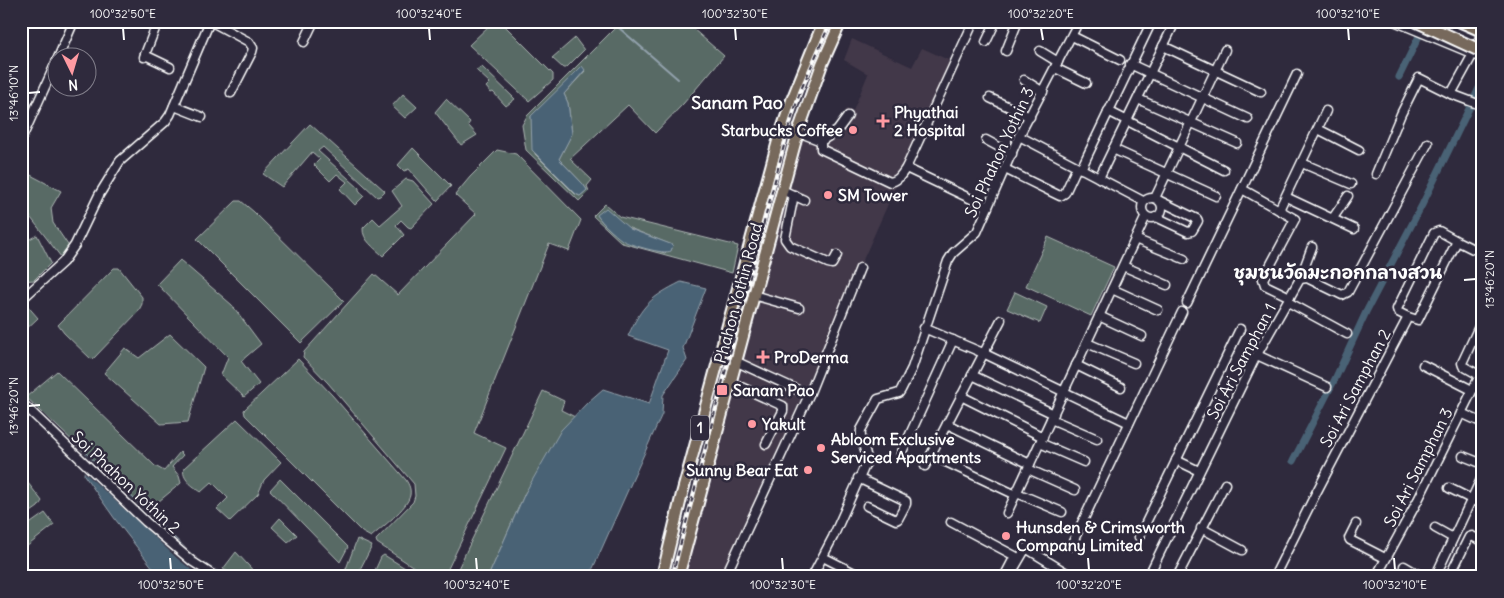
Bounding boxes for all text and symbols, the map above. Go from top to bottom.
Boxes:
text: 100°32'50"E [90,6,156,21]
text: 100°32'40"E [396,6,462,21]
text: 100°32'30"E [702,6,768,21]
text: 100°32'20"E [1008,6,1074,21]
text: 100°32'10"E [1316,6,1380,21]
north arrow [48,48,98,98]
text: 13°46'10"N [6,65,21,121]
text: N [68,76,79,94]
street label: Soi Phahon Yothin 3 [960,84,1038,220]
district label: Sanam Pao [691,91,783,114]
place label: Phyathai 2 Hospital [894,102,965,141]
marker: Phyathai 2 Hospital [876,114,890,128]
place label: Starbucks Coffee [721,120,843,140]
marker: Starbucks Coffee [847,124,859,136]
place label: SM Tower [838,185,908,205]
marker: SM Tower [822,189,834,201]
street label: Phahon Yothin Road [710,220,766,366]
text: 13°46'20"N [1482,250,1497,308]
district label: ชุมชนวัดมะกอกกลางสวน [1234,261,1442,286]
street label: Soi Ari Samphan 1 [1202,300,1280,422]
street label: Soi Ari Samphan 2 [1315,325,1395,450]
place label: ProDerma [774,347,849,367]
marker: ProDerma [756,350,770,364]
text: 13°46'20"N [6,377,21,435]
place label: Sanam Pao [733,380,815,400]
marker: Sanam Pao [715,383,729,397]
street label: Soi Ari Samphan 3 [1379,404,1457,530]
place label: Yakult [761,414,806,434]
road number: 1 [691,416,709,440]
marker: Yakult [746,418,758,430]
street label: Soi Phahon Yothin 2 [68,427,185,538]
place label: Abloom Exclusive Serviced Apartments [831,429,981,468]
marker: Abloom Exclusive Serviced Apartments [815,442,827,454]
place label: Sunny Bear Eat [686,460,799,481]
marker: Sunny Bear Eat [802,464,814,476]
place label: Hunsden & Crimsworth Company Limited [1016,517,1185,556]
marker: Hunsden & Crimsworth Company Limited [1000,530,1012,542]
text: 100°32'50"E [138,577,204,592]
text: 100°32'40"E [444,577,510,592]
text: 100°32'30"E [750,577,816,592]
text: 100°32'20"E [1056,577,1122,592]
text: 100°32'10"E [1363,577,1427,592]

